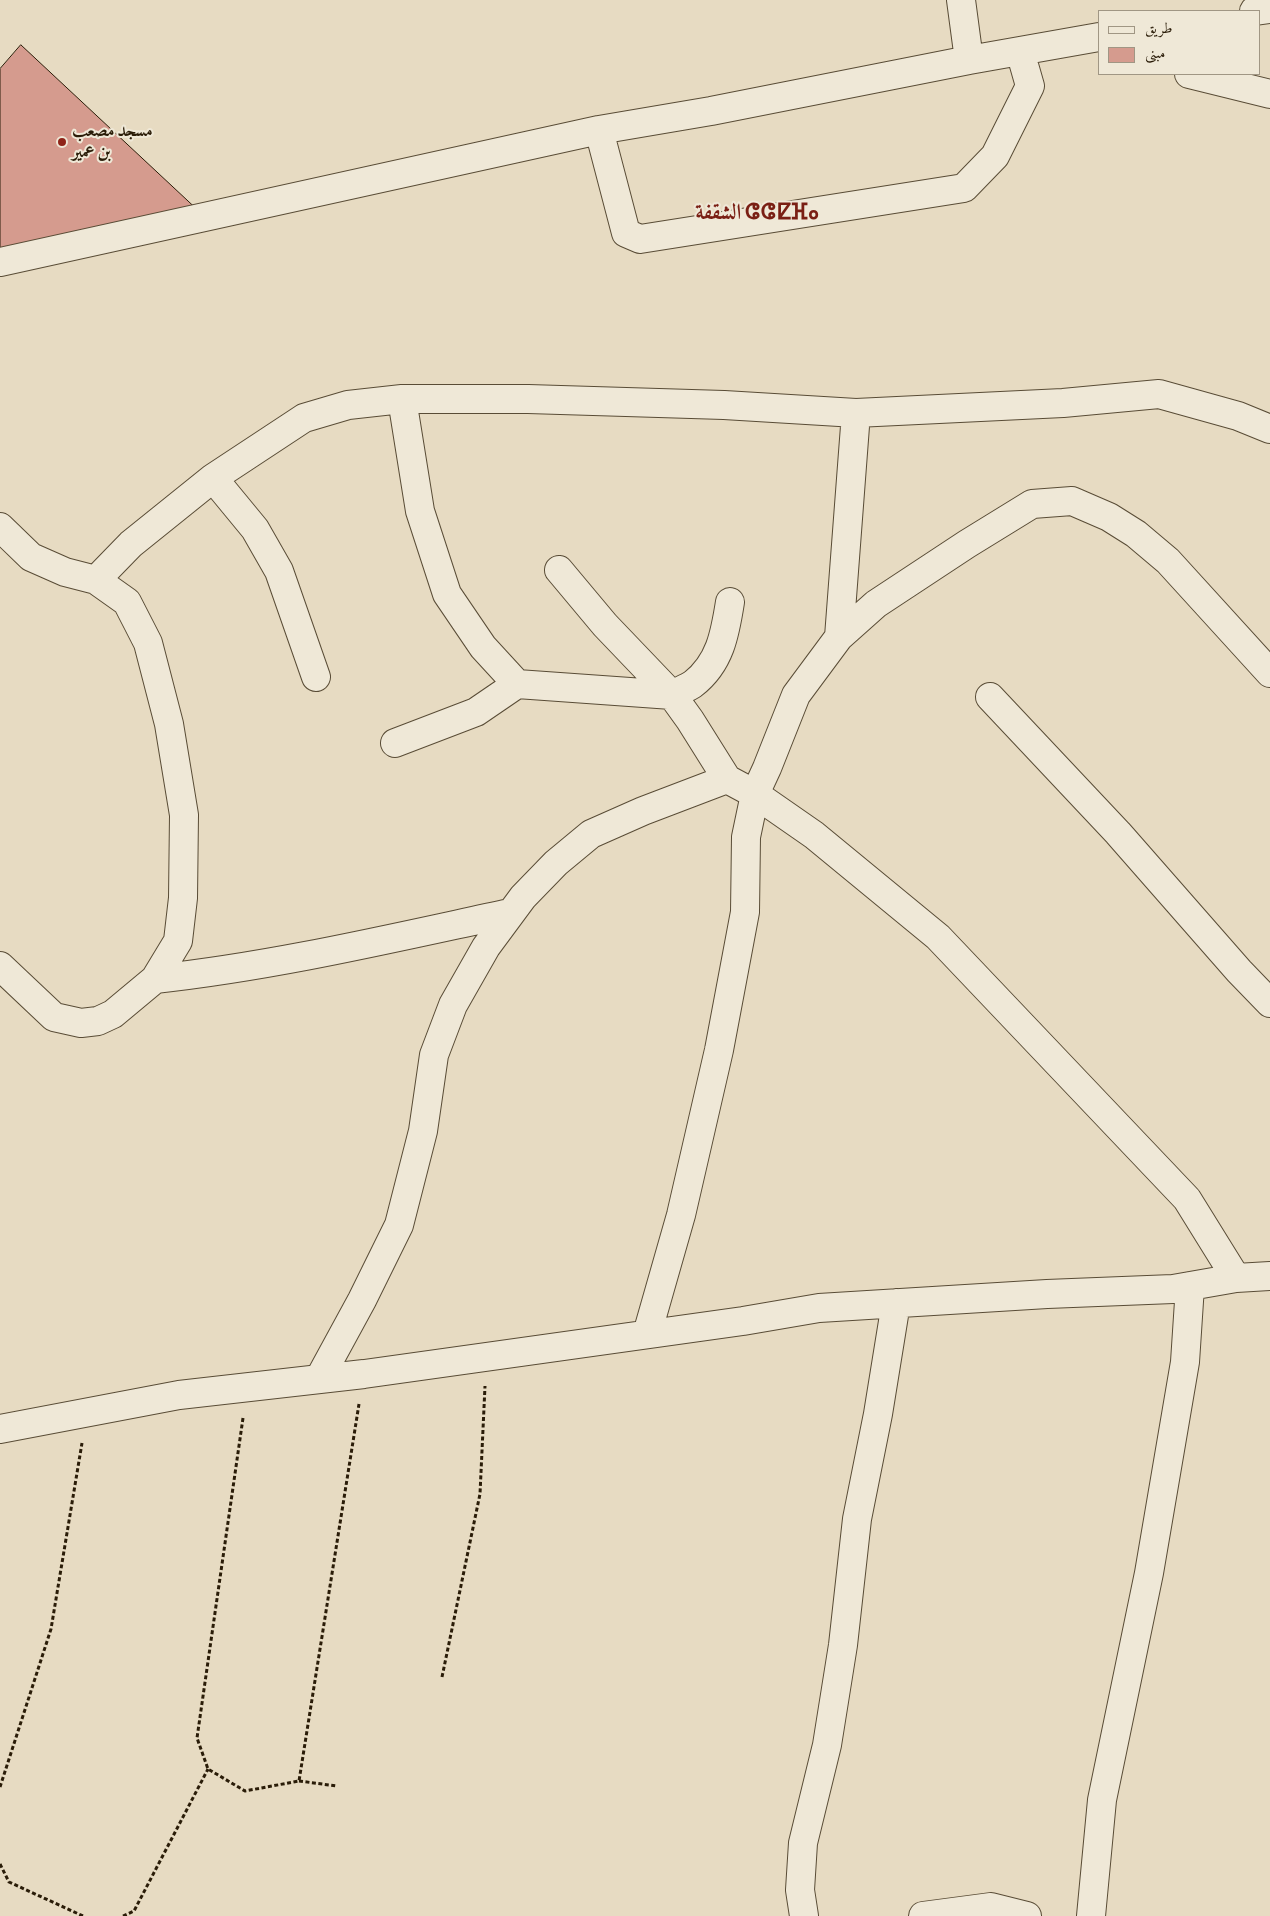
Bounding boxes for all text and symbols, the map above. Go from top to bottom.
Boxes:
legend [1098,10,1260,75]
text: طريق [1145,19,1172,38]
text: مبنى [1145,44,1165,63]
place label: مسجد مصعب بن عمير [72,121,153,163]
marker: مسجد مصعب بن عمير [56,136,68,148]
district label: الشقفة ⵛⵛⵇⴼⴰ [695,201,819,227]

